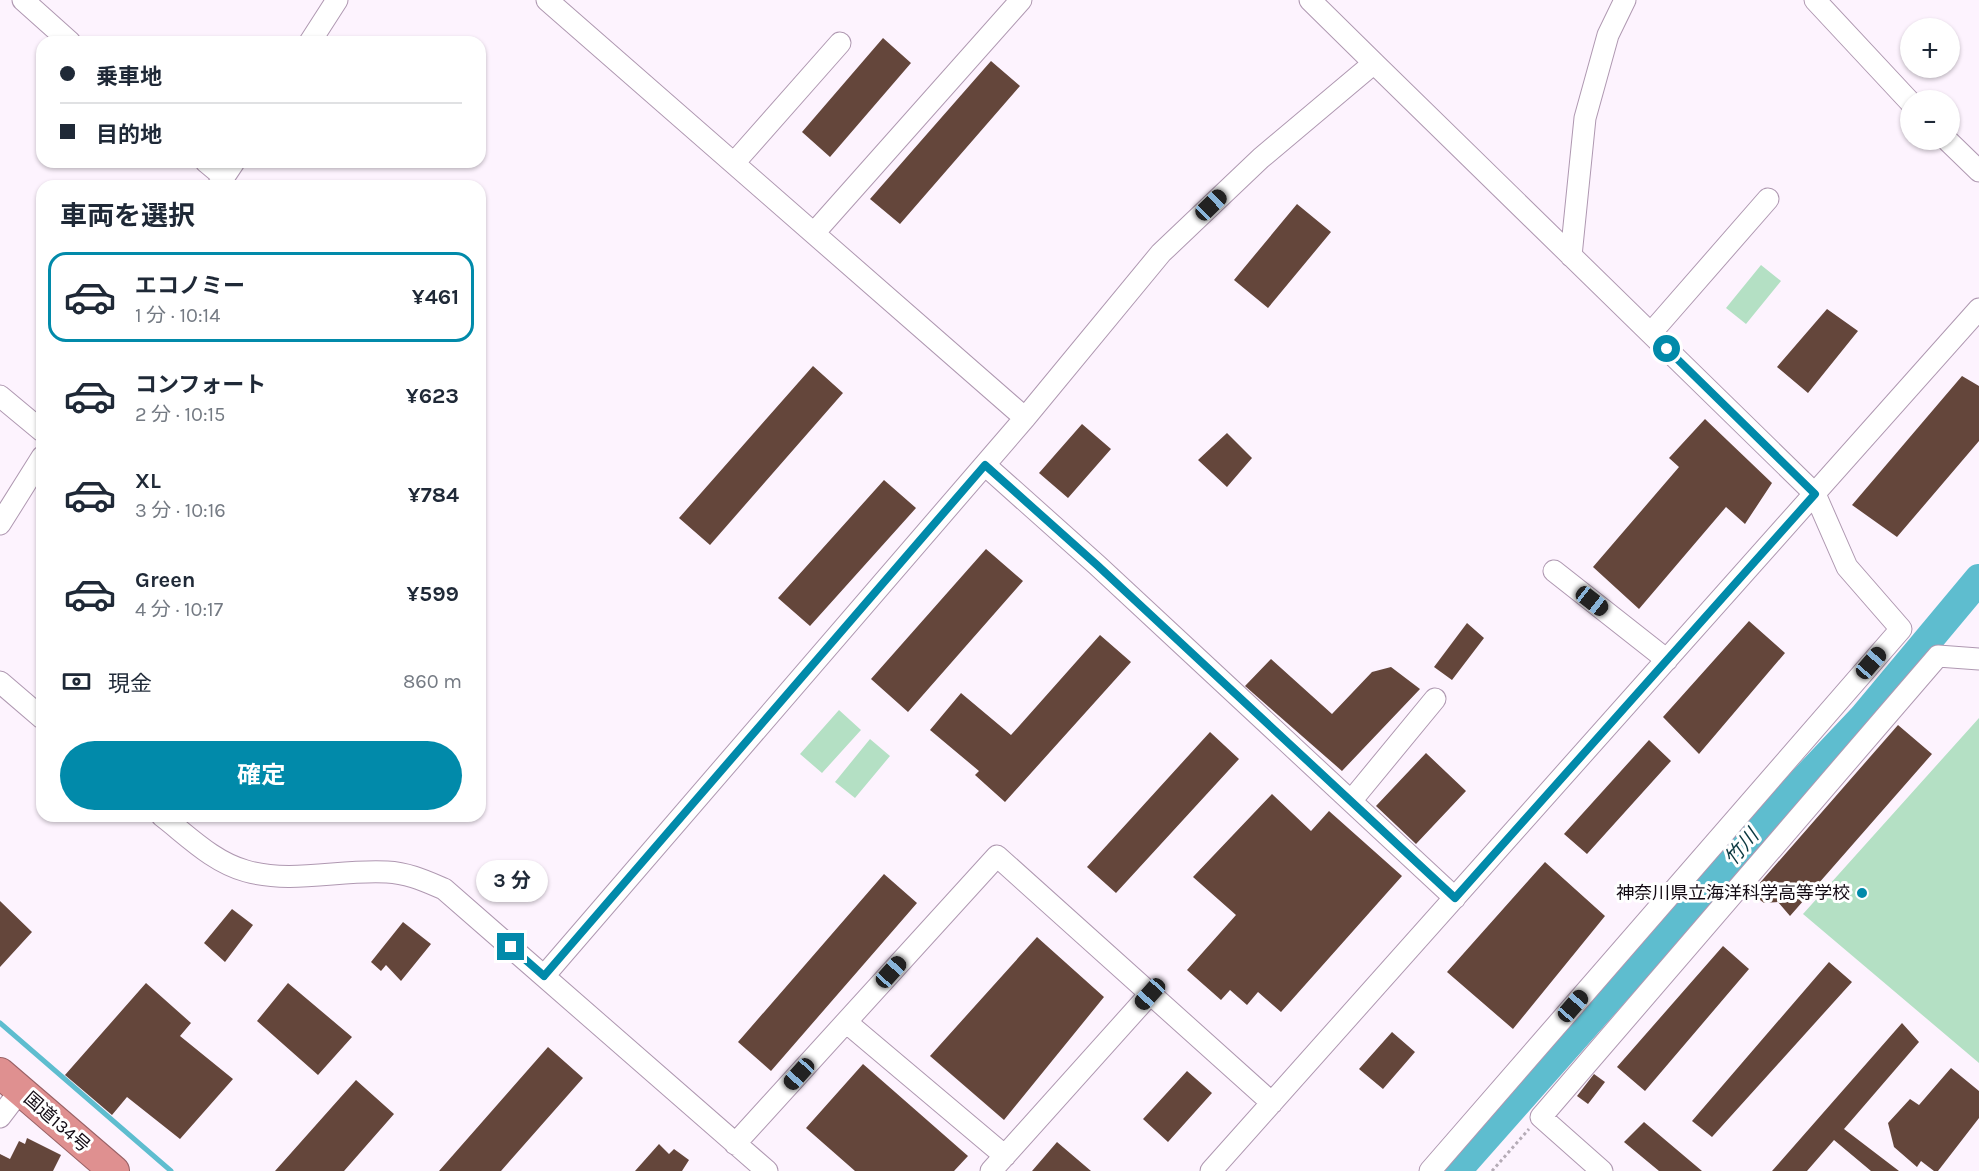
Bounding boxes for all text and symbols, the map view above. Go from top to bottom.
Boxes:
map controls [1900,18,1960,150]
button: + [1900,18,1960,78]
text: 乗車地 [96,64,162,90]
button: − [1900,90,1960,150]
text: 目的地 [96,122,162,148]
car [1192,186,1230,224]
text: 車両を選択 [60,200,195,232]
icon: car [63,270,117,324]
text: エコノミー [135,273,245,299]
text: ¥461 [412,284,459,310]
text: 1 分 · 10:14 [135,304,220,327]
route start [1653,335,1680,362]
icon: car [63,369,117,423]
text: コンフォート [135,372,266,398]
text: ¥623 [406,383,459,409]
text: 2 分 · 10:15 [135,403,225,426]
icon: car [63,468,117,522]
text: XL [135,468,161,494]
text: ¥784 [408,482,459,508]
text: 3 分 · 10:16 [135,499,226,522]
icon: car [63,567,117,621]
text: Green [135,567,196,593]
text: ¥599 [406,581,459,607]
car [1572,583,1612,619]
text: 4 分 · 10:17 [135,598,223,621]
car [1852,644,1890,682]
icon: cash [60,665,93,698]
text: 860 m [403,670,462,693]
text: 現金 [108,671,152,697]
button: 確定 [60,741,462,810]
water label: 竹川 [1720,823,1764,870]
callout: 3 分 [475,860,547,902]
text: 3 分 [493,869,531,892]
place label: 神奈川県立海洋科学高等学校 [1616,882,1850,904]
marker: 神奈川県立海洋科学高等学校 [1855,886,1869,900]
route end [497,933,524,960]
car [872,953,910,991]
car [1131,975,1169,1013]
car [1554,987,1592,1025]
car [780,1055,818,1093]
street label: 国道134号 [19,1087,95,1157]

